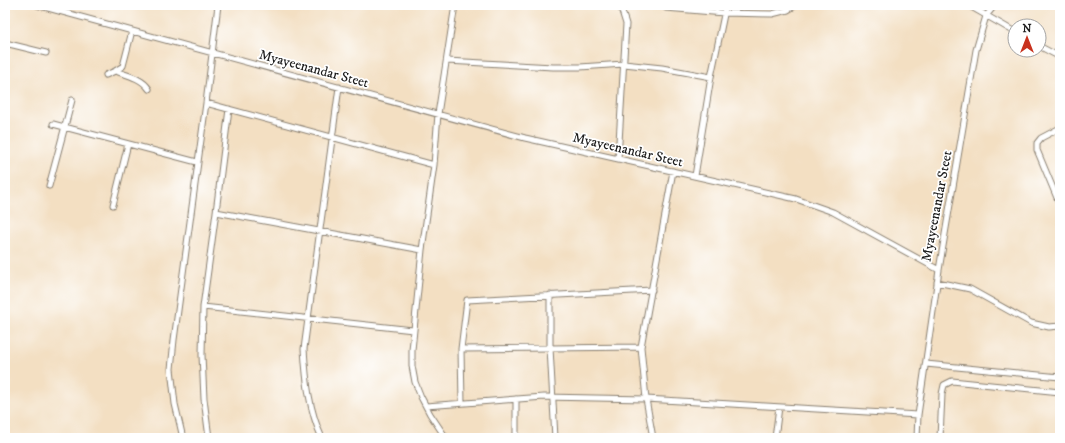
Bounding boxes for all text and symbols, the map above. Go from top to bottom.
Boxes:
north arrow [1007,18,1047,58]
text: N [1022,22,1032,36]
street label: Myayeenandar Steet [257,46,371,92]
street label: Myayeenandar Steet [571,129,685,172]
street label: Myayeenandar Steet [917,149,957,263]

